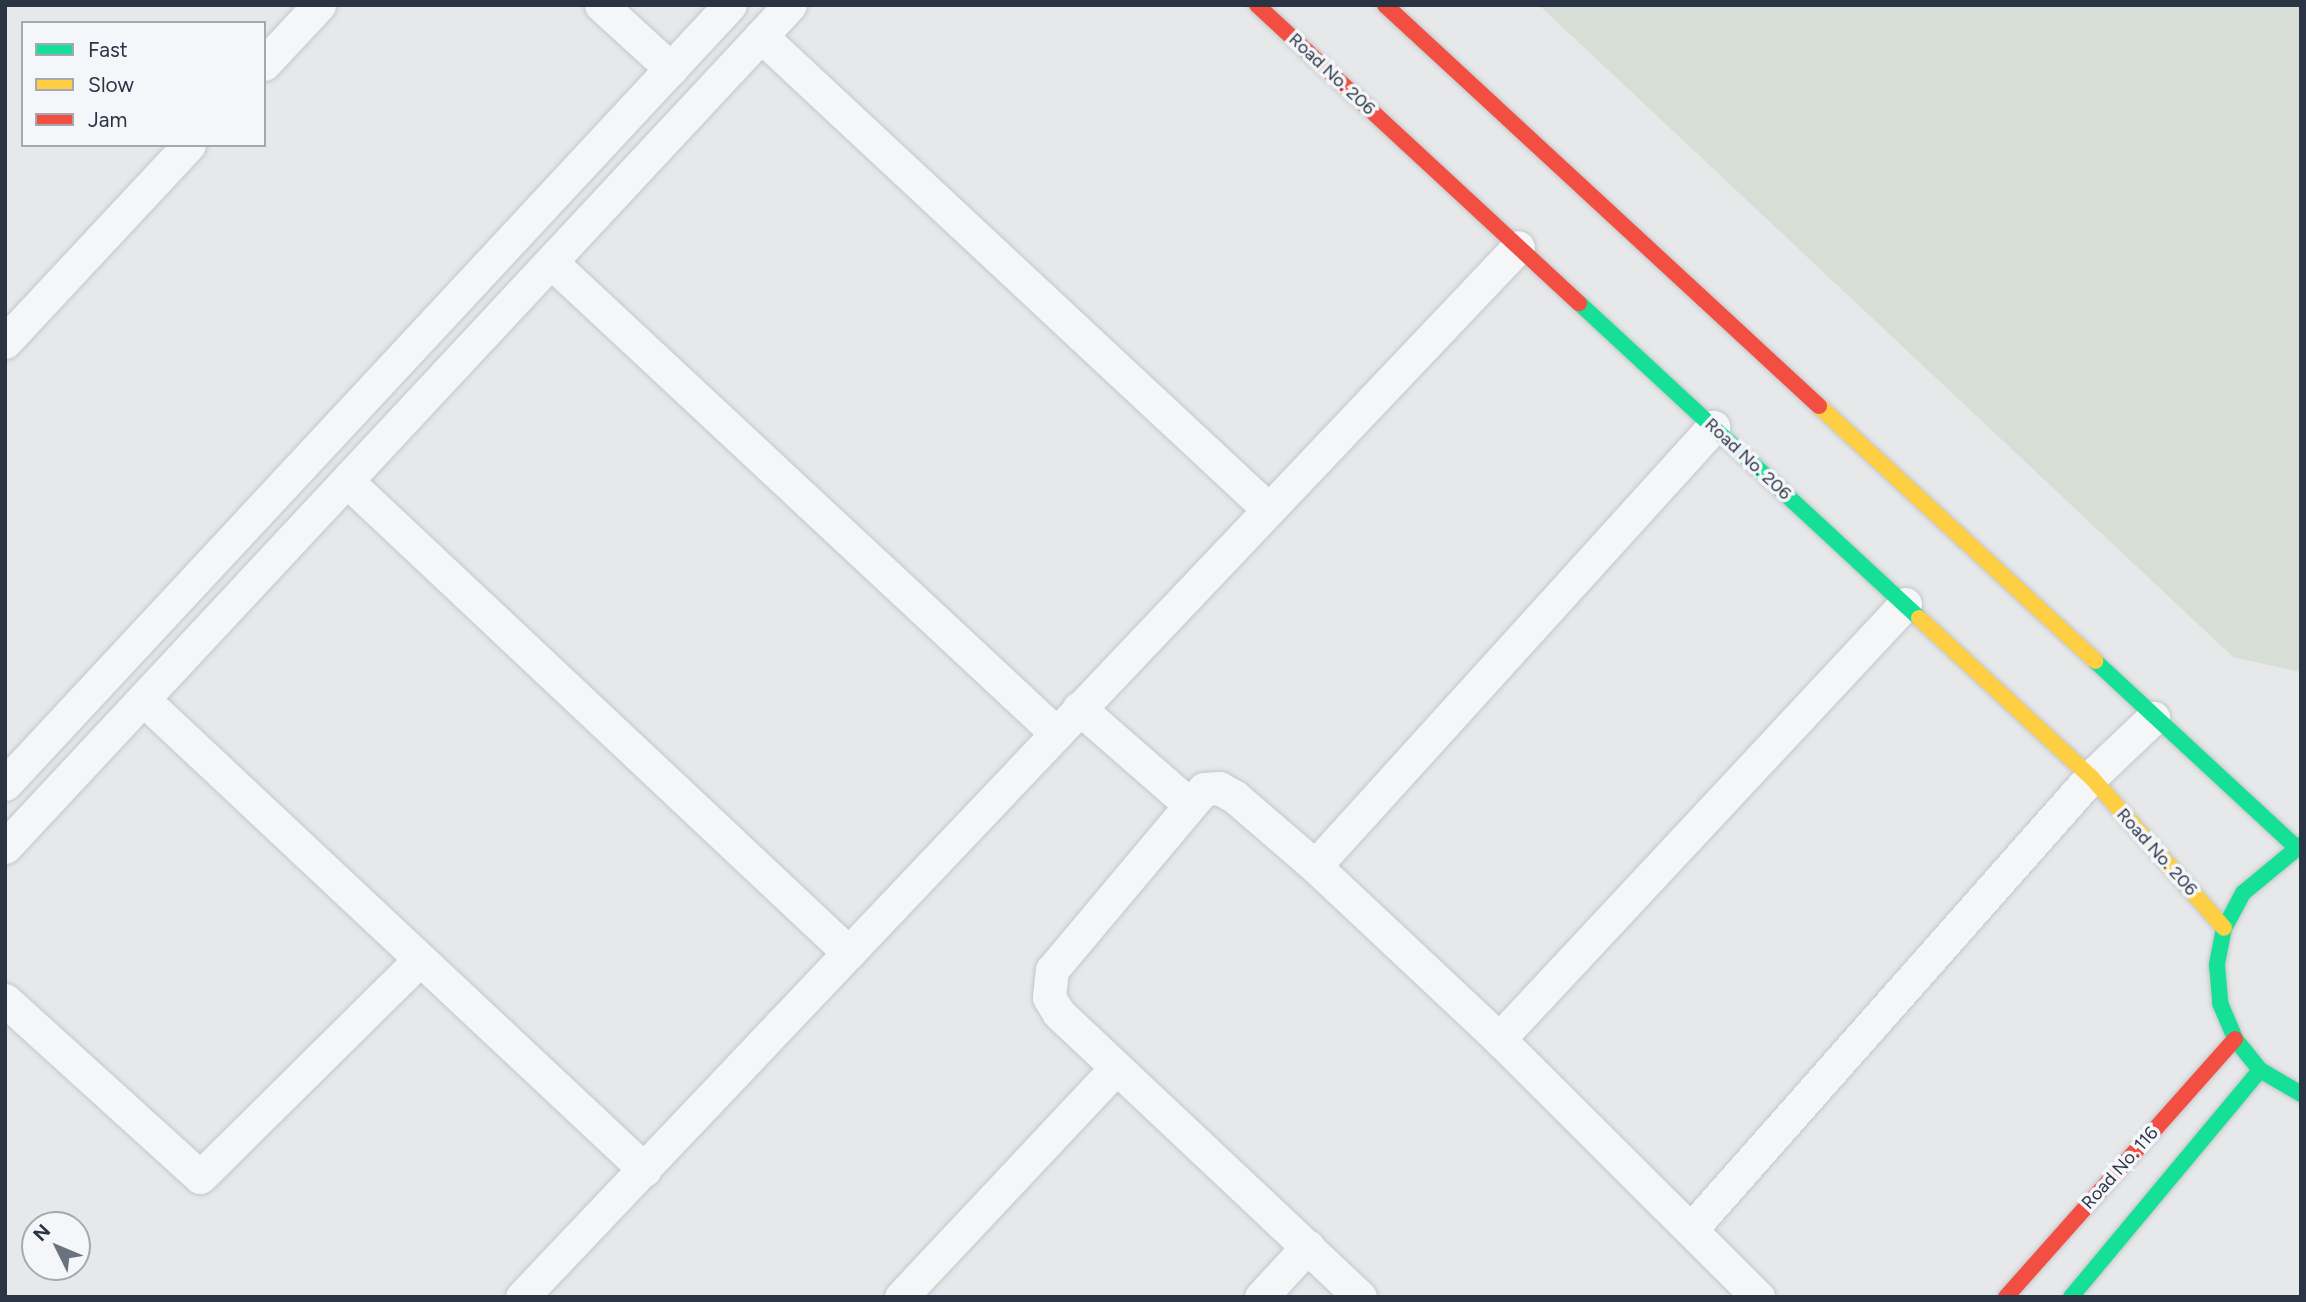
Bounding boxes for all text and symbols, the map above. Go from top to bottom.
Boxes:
legend [21,21,266,147]
street label: Road No. 206 [1284,29,1380,119]
text: Fast [88,37,128,62]
text: Slow [88,72,134,97]
text: Jam [88,107,127,132]
street label: Road No. 206 [1700,414,1796,504]
street label: Road No. 206 [2112,804,2202,900]
street label: Road No. 116 [2077,1122,2163,1214]
north arrow [21,1211,91,1281]
text: N [28,1219,55,1246]

